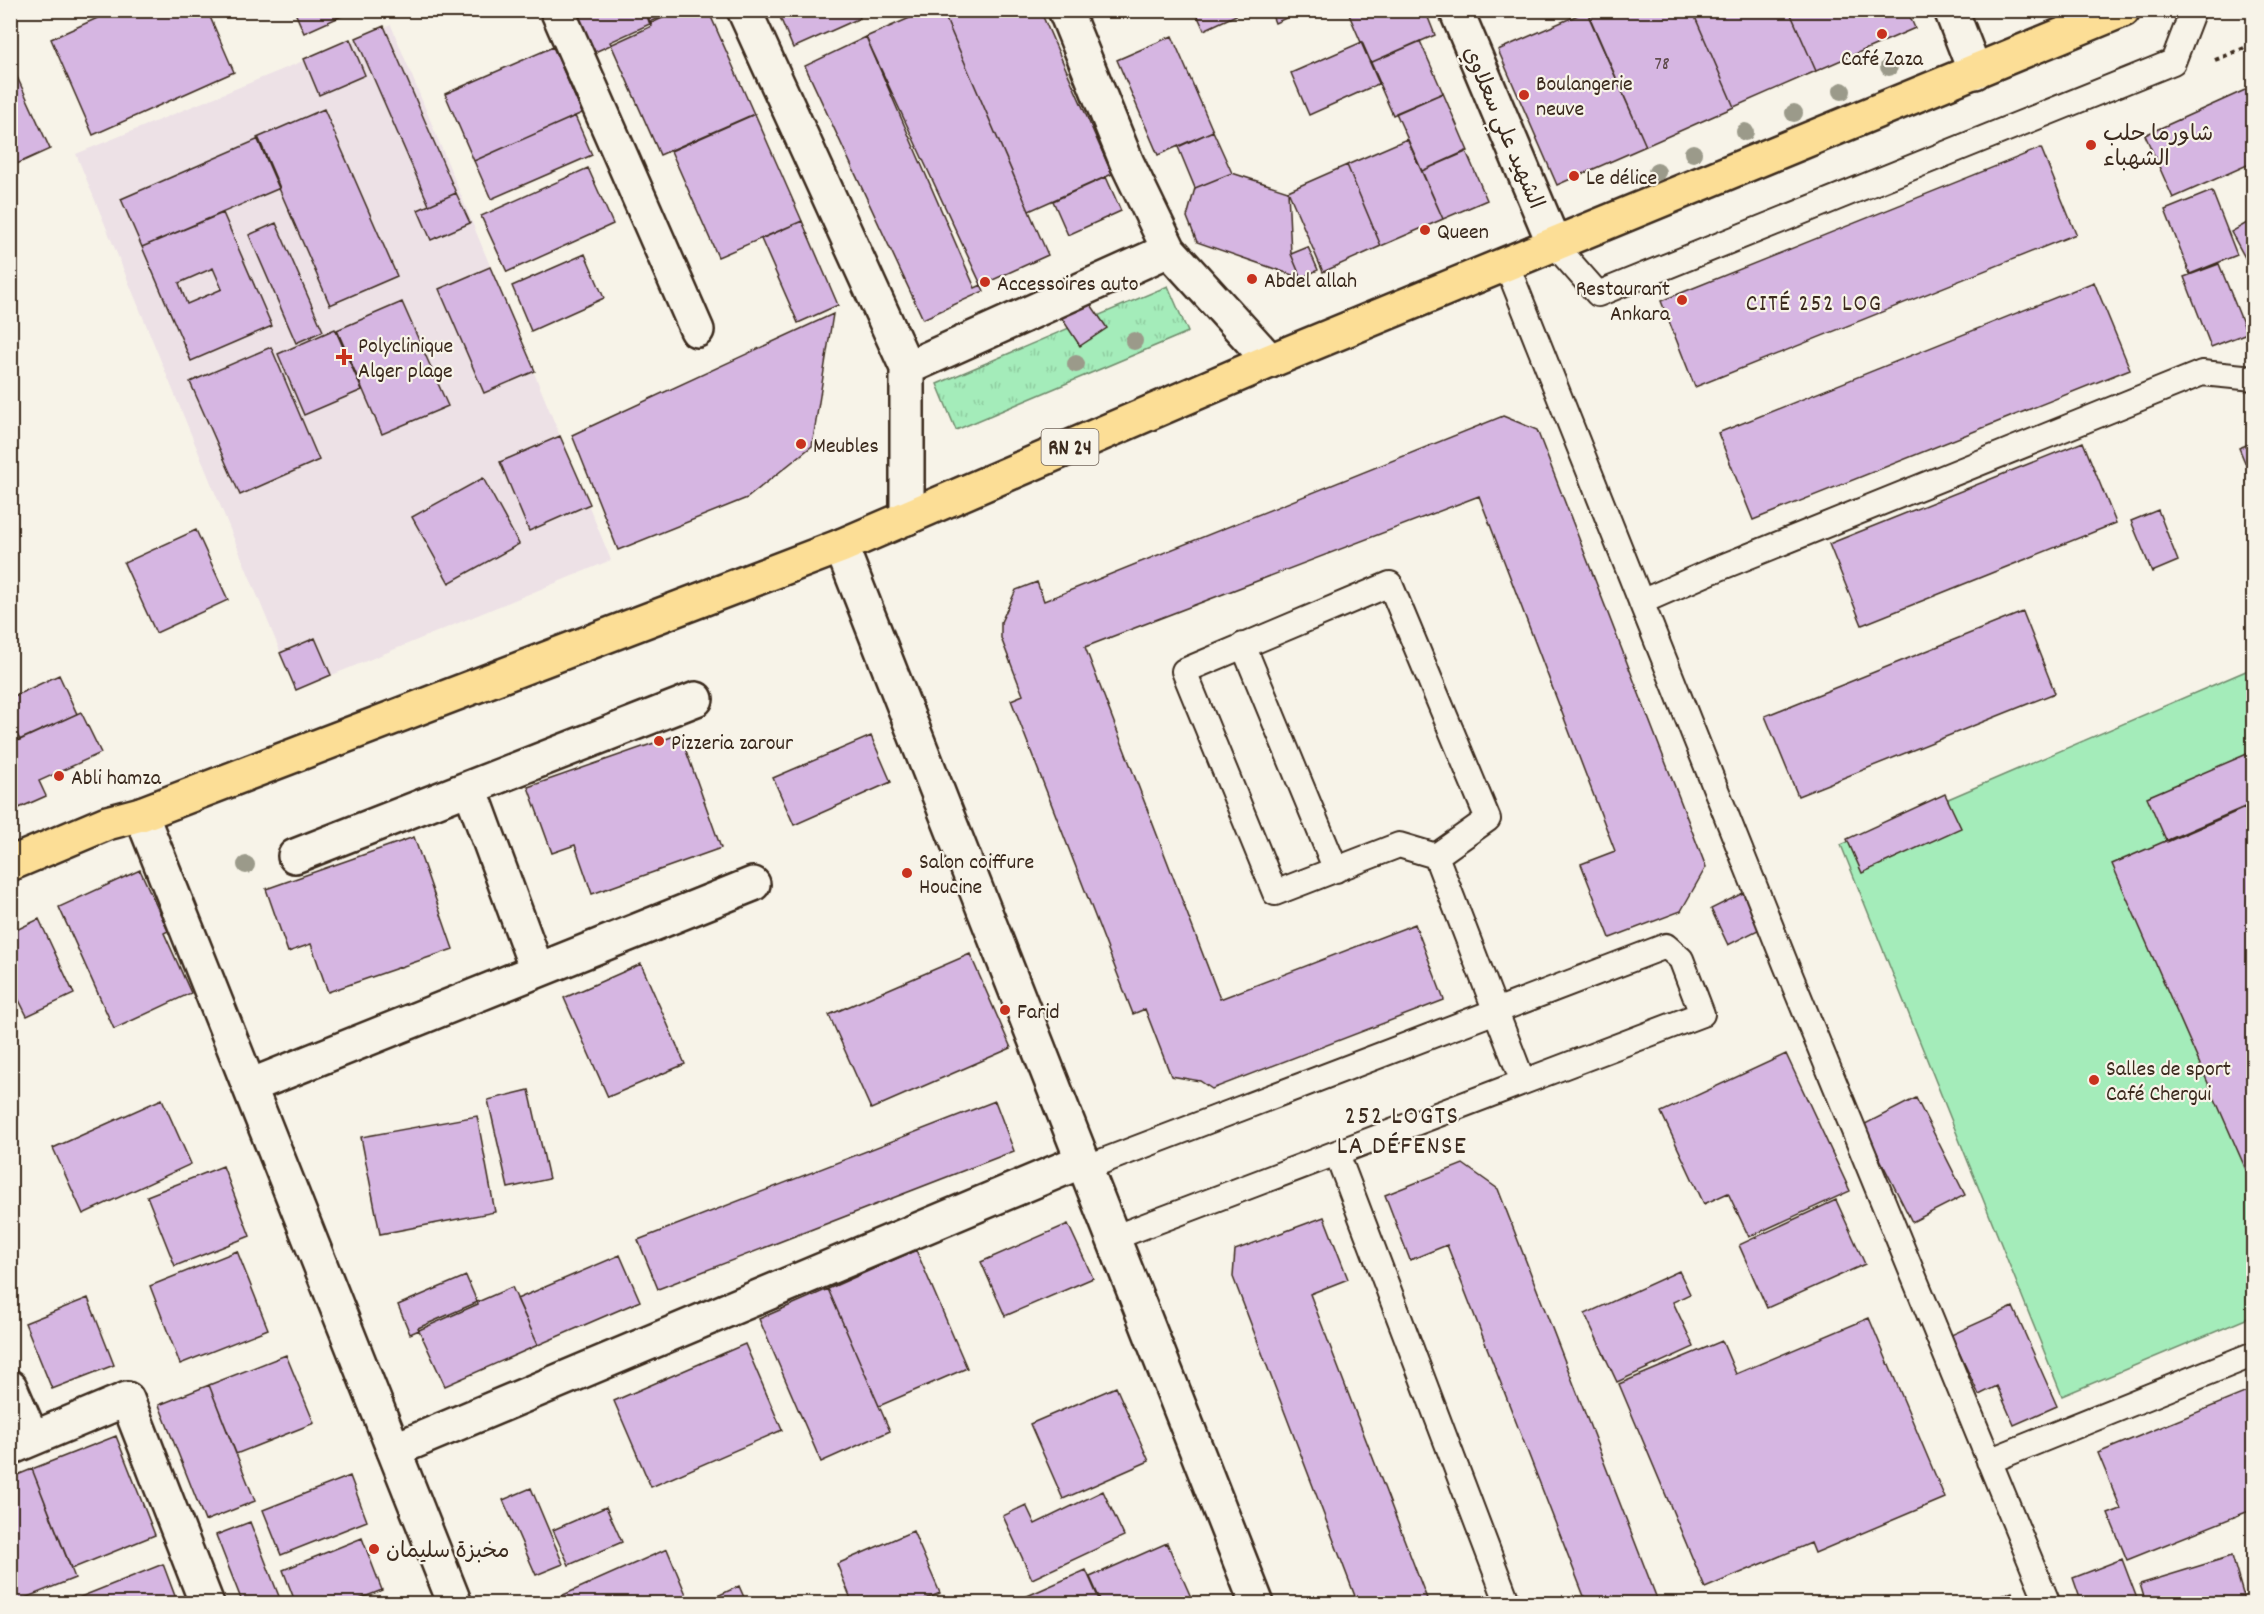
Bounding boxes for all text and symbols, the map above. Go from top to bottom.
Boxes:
marker: Café Zaza [1875,27,1889,41]
street label: الشهيد علي سعلاوي [1453,42,1550,215]
place label: Café Zaza [1841,45,1924,76]
house number: 78 [1654,51,1670,79]
place label: Boulangerie neuve [1536,70,1633,126]
marker: Boulangerie neuve [1517,88,1531,102]
place label: شاورما حلب الشهباء [2103,120,2213,176]
marker: شاورما حلب الشهباء [2084,138,2098,152]
place label: Le délice [1586,164,1657,195]
marker: Le délice [1567,169,1581,183]
place label: Queen [1437,218,1489,249]
marker: Queen [1418,223,1432,237]
place label: Abdel allah [1264,267,1357,298]
place label: Accessoires auto [997,270,1139,301]
marker: Abdel allah [1245,272,1259,286]
marker: Accessoires auto [978,275,992,289]
place label: Restaurant Ankara [1576,275,1671,331]
district label: CITÉ 252 LOG [1746,288,1882,322]
marker: Restaurant Ankara [1675,293,1689,307]
place label: Polyclinique Alger plage [358,332,453,388]
marker: Polyclinique Alger plage [335,348,353,366]
road number: RN 24 [1042,429,1098,465]
place label: Meubles [813,432,879,463]
marker: Meubles [794,437,808,451]
place label: Pizzeria zarour [671,729,794,760]
marker: Pizzeria zarour [652,734,666,748]
place label: Abli hamza [71,764,162,795]
marker: Abli hamza [52,769,66,783]
place label: Salon coiffure Houcine [919,848,1034,904]
marker: Salon coiffure Houcine [900,866,914,880]
place label: Farid [1017,998,1060,1029]
marker: Farid [998,1003,1012,1017]
place label: Salles de sport Café Chergui [2106,1055,2231,1111]
marker: Salles de sport Café Chergui [2087,1073,2101,1087]
district label: 252 LOGTS LA DÉFENSE [1337,1099,1467,1166]
place label: مخبزة سليمان [386,1537,510,1568]
marker: مخبزة سليمان [367,1542,381,1556]

